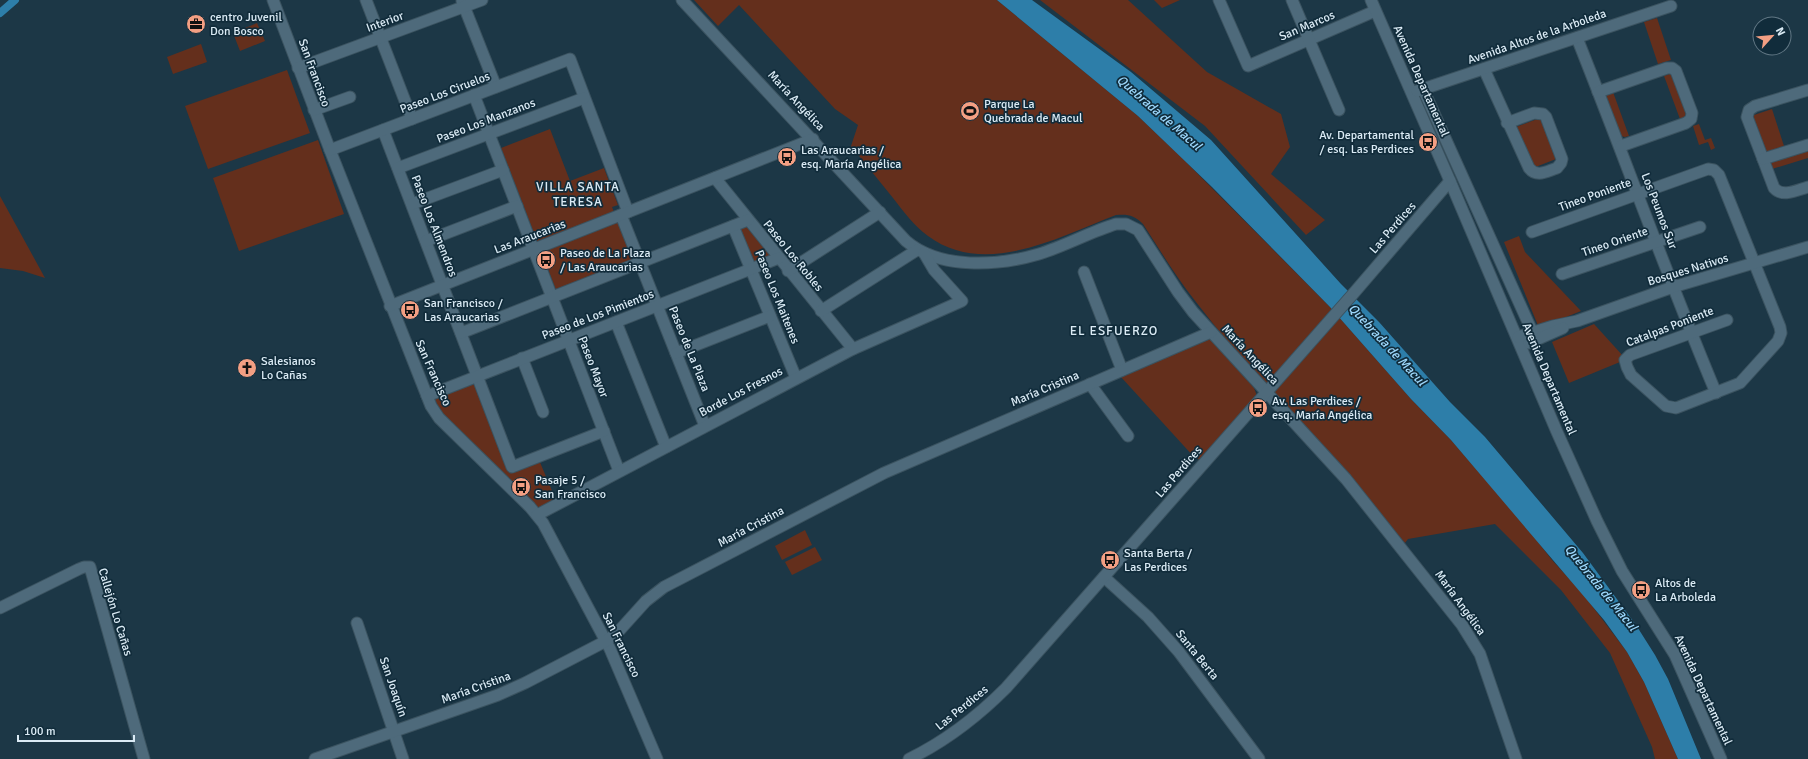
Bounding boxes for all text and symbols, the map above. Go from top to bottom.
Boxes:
street label: Avenida Altos de la Arboleda [1466,6,1608,68]
street label: Interior [364,8,406,36]
street label: San Marcos [1277,8,1337,44]
place label: centro Juvenil Don Bosco [210,10,282,39]
office icon: centro Juvenil Don Bosco [185,13,207,35]
north arrow [1752,16,1792,56]
street label: Avenida Departamental [1390,23,1453,139]
text: N [1773,25,1788,38]
street label: San Francisco [295,37,333,109]
street label: María Angélica [764,68,828,134]
street label: Paseo Los Ciruelos [398,69,492,117]
water label: Quebrada de Macul [1113,72,1205,155]
street label: Paseo Los Manzanos [434,95,538,147]
place label: Parque La Quebrada de Macul [984,97,1083,126]
sports icon: Parque La Quebrada de Macul [959,100,981,122]
place label: Av. Departamental / esq. Las Perdices [1319,128,1414,157]
bus stop icon: Av. Departamental / esq. Las Perdices [1417,131,1439,153]
place label: Las Araucarias / esq. María Angélica [801,143,901,172]
bus stop icon: Las Araucarias / esq. María Angélica [776,146,798,168]
street label: Los Peumos Sur [1638,171,1681,252]
street label: Paseo Los Almendros [408,173,460,279]
street label: Tineo Poniente [1557,175,1633,215]
district label: VILLA SANTA TERESA [536,179,620,210]
street label: Las Perdices [1367,199,1419,257]
street label: Las Araucarias [492,216,568,258]
street label: Paseo Los Robles [760,217,826,295]
street label: Tineo Oriente [1580,224,1650,260]
place label: Paseo de La Plaza / Las Araucarias [560,246,651,275]
street label: Paseo Los Maitenes [751,248,803,346]
bus stop icon: Paseo de La Plaza / Las Araucarias [535,249,557,271]
street label: Bosques Nativos [1646,251,1730,289]
street label: Paseo de Los Pimientos [540,287,656,343]
place label: San Francisco / Las Araucarias [424,296,503,325]
bus stop icon: San Francisco / Las Araucarias [399,299,421,321]
water label: Quebrada de Macul [1345,300,1430,390]
street label: Catalpas Poniente [1624,303,1716,351]
street label: Paseo de La Plaza [665,304,713,394]
street label: Avenida Departamental [1519,321,1580,438]
street label: María Angélica [1218,322,1282,388]
district label: EL ESFUERZO [1070,323,1158,339]
street label: Paseo Mayor [574,334,612,400]
street label: San Francisco [412,338,454,408]
place label: Salesianos Lo Cañas [261,354,316,383]
church icon: Salesianos Lo Cañas [236,357,258,379]
street label: Borde Los Fresnos [697,364,785,420]
street label: María Cristina [1008,368,1082,410]
place label: Av. Las Perdices / esq. María Angélica [1272,394,1372,423]
bus stop icon: Av. Las Perdices / esq. María Angélica [1247,397,1269,419]
street label: Las Perdices [1153,443,1205,501]
place label: Pasaje 5 / San Francisco [535,473,606,502]
bus stop icon: Pasaje 5 / San Francisco [510,476,532,498]
street label: María Cristina [715,503,787,551]
water label: Quebrada de Macul [1561,541,1642,635]
place label: Santa Berta / Las Perdices [1124,546,1192,575]
bus stop icon: Santa Berta / Las Perdices [1099,549,1121,571]
street label: Callejón Lo Cañas [95,566,135,658]
street label: María Angélica [1431,567,1489,639]
place label: Altos de La Arboleda [1655,576,1716,605]
bus stop icon: Altos de La Arboleda [1630,579,1652,601]
street label: San Francisco [599,610,643,680]
street label: Santa Berta [1172,627,1222,683]
street label: Avenida Departamental [1671,632,1735,748]
street label: San Joaquín [376,655,410,719]
street label: María Cristina [439,668,513,708]
street label: Las Perdices [933,682,991,734]
scale bar [18,717,134,743]
text: 100 m [24,724,56,739]

